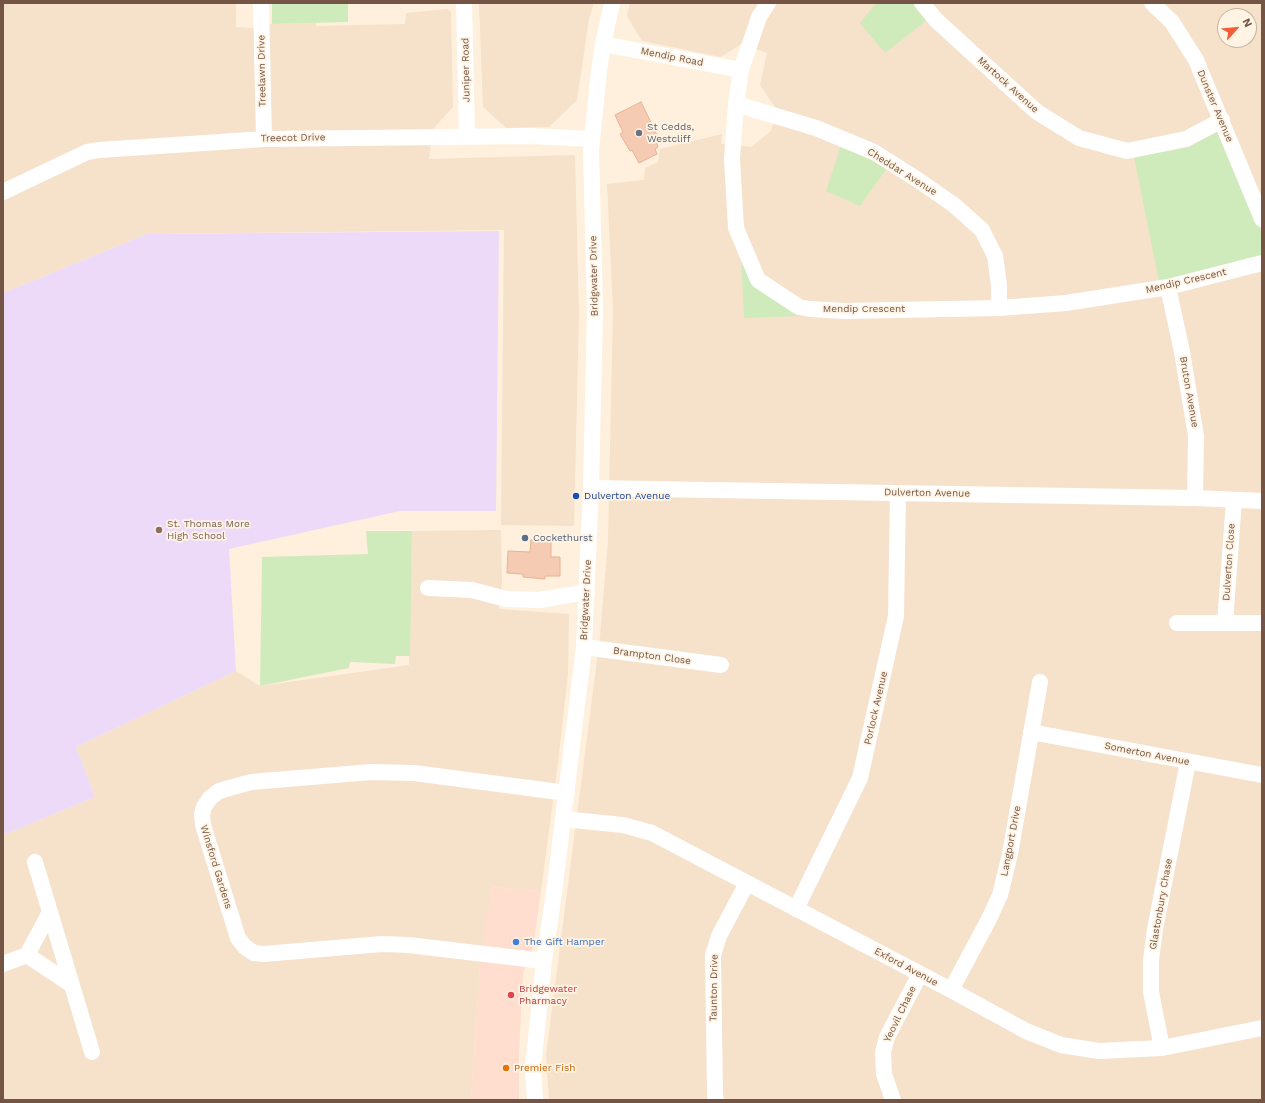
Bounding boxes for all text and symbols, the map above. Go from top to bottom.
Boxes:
north arrow [1217,8,1257,48]
text: N [1240,16,1255,29]
street label: Treelawn Drive [255,35,269,107]
street label: Juniper Road [459,38,473,102]
street label: Mendip Road [640,45,704,69]
street label: Martock Avenue [975,54,1041,116]
street label: Dunster Avenue [1194,68,1236,144]
place label: St Cedds, Westcliff [647,121,694,144]
marker: St Cedds, Westcliff [634,128,644,138]
street label: Treecot Drive [261,131,325,145]
street label: Cheddar Avenue [865,146,939,198]
street label: Bridgwater Drive [587,236,601,316]
street label: Mendip Crescent [1144,266,1228,296]
street label: Mendip Crescent [823,303,905,315]
street label: Bruton Avenue [1177,356,1201,428]
street label: Dulverton Avenue [884,486,970,500]
place label: Dulverton Avenue [584,490,670,502]
marker: Dulverton Avenue [571,491,581,501]
place label: St. Thomas More High School [167,518,250,542]
street label: Dulverton Close [1220,523,1238,601]
marker: St. Thomas More High School [154,525,164,535]
place label: Cockethurst [533,532,592,544]
marker: Cockethurst [520,533,530,543]
street label: Bridgwater Drive [578,559,594,641]
street label: Brampton Close [612,645,692,667]
street label: Porlock Avenue [862,670,890,746]
street label: Somerton Avenue [1103,740,1191,768]
street label: Langport Drive [998,805,1024,877]
street label: Winsford Gardens [197,823,235,911]
street label: Glastonbury Chase [1147,857,1175,951]
place label: The Gift Hamper [524,936,605,948]
marker: The Gift Hamper [511,937,521,947]
street label: Exford Avenue [872,945,940,989]
street label: Taunton Drive [707,954,721,1022]
place label: Bridgewater Pharmacy [519,983,577,1006]
street label: Yeovil Chase [881,984,919,1044]
marker: Bridgewater Pharmacy [506,990,516,1000]
place label: Premier Fish [514,1062,575,1074]
marker: Premier Fish [501,1063,511,1073]

